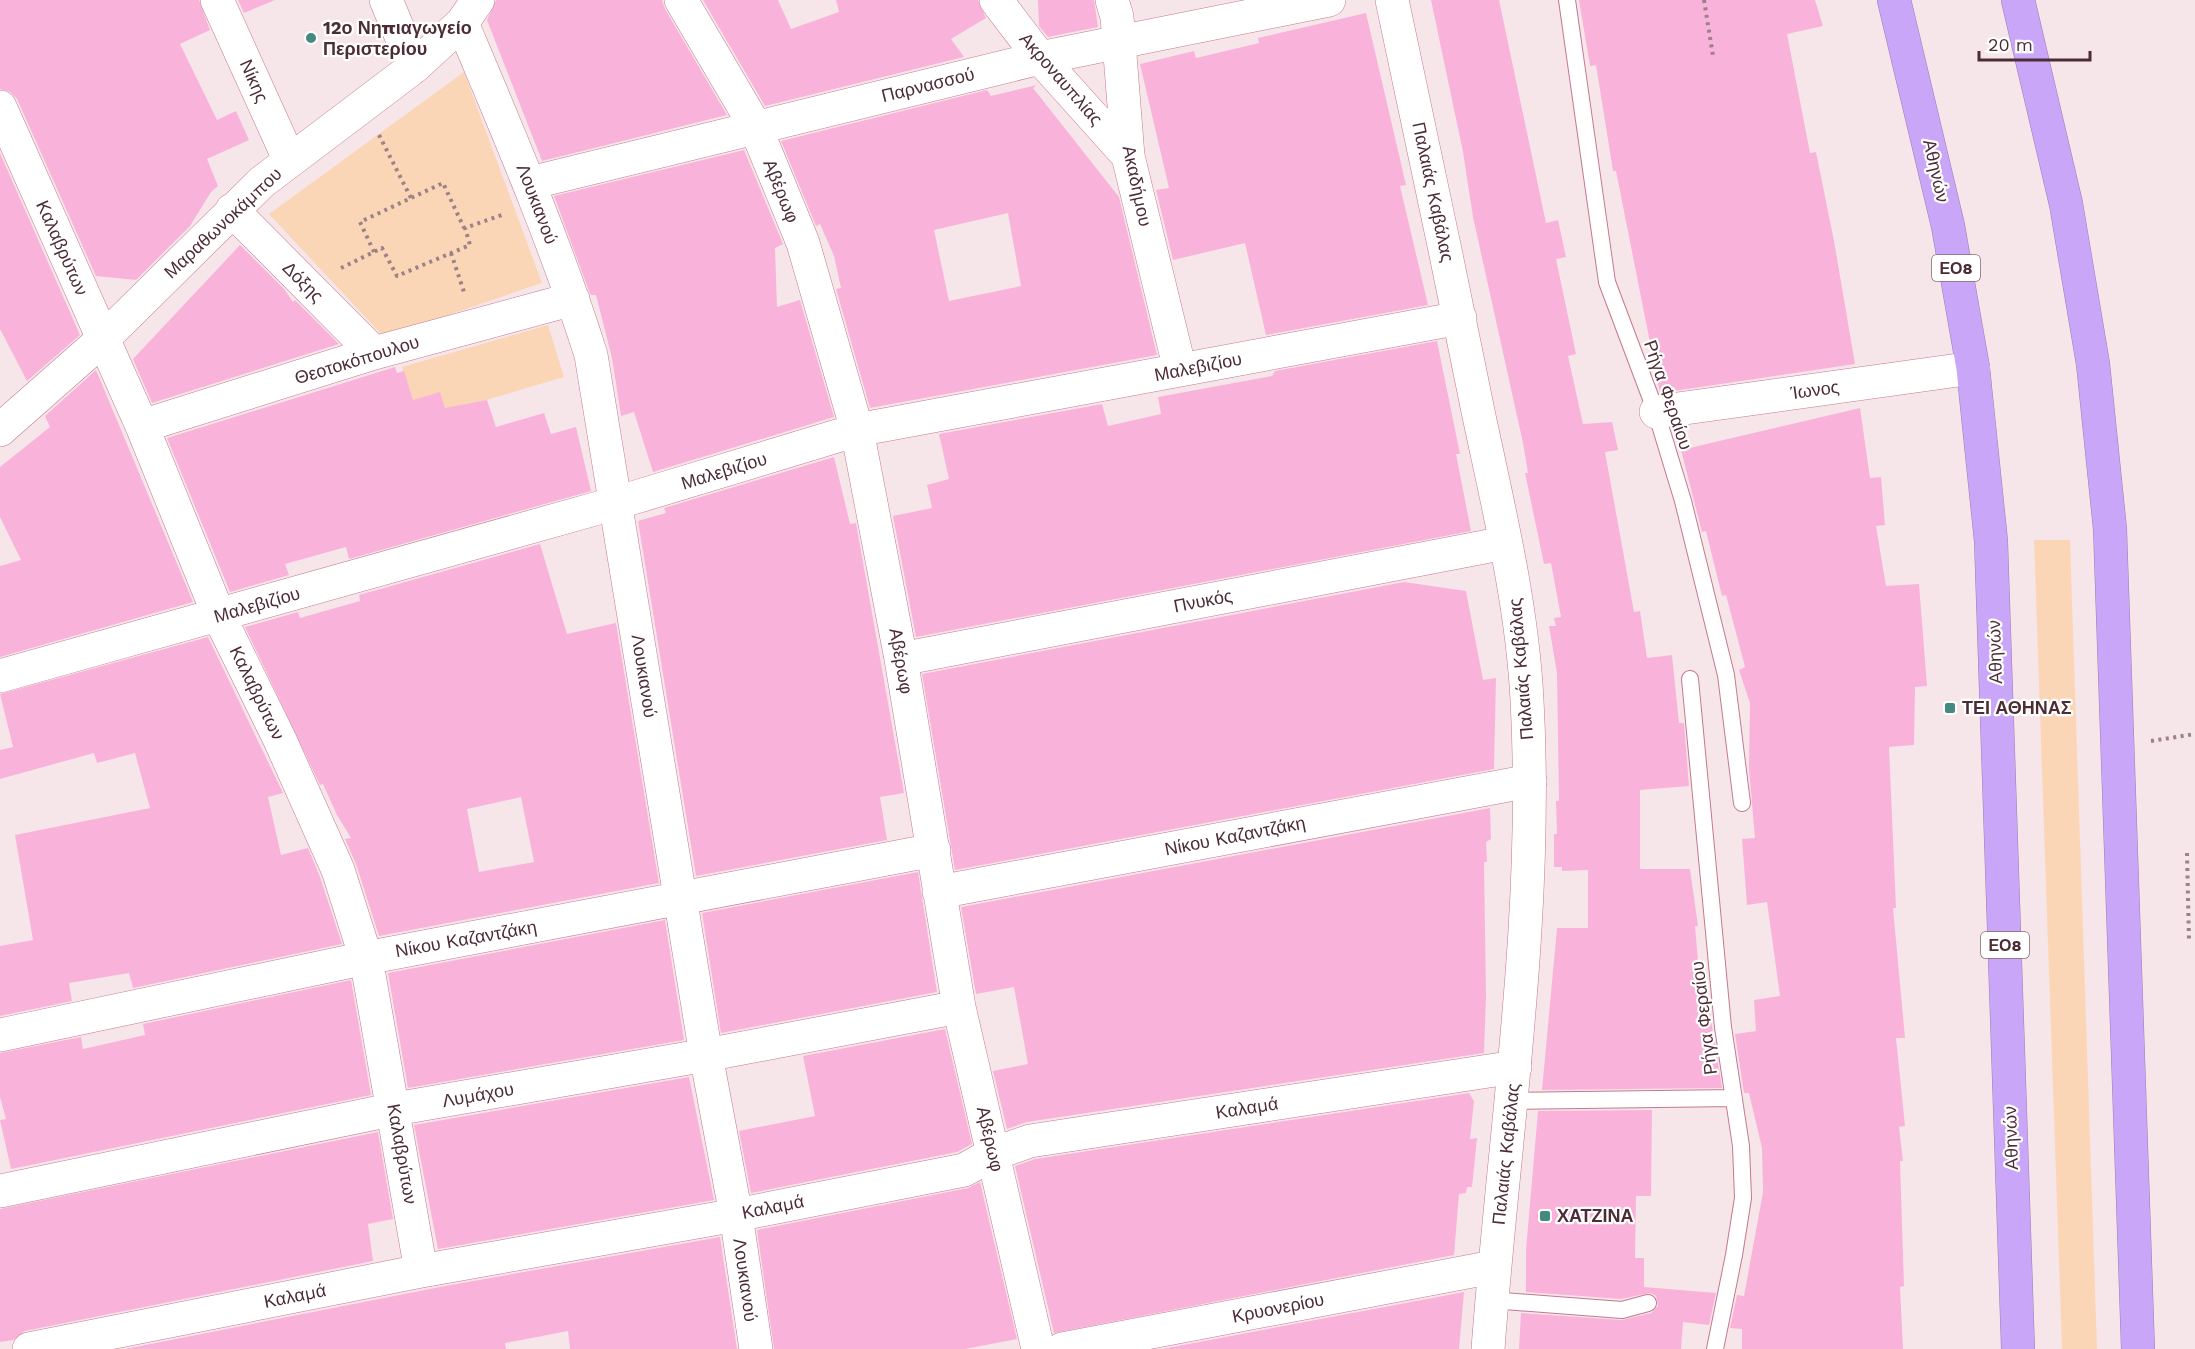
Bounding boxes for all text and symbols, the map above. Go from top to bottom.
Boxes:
place label: 12ο Νηπιαγωγείο Περιστερίου [323,17,472,59]
scale bar [1979,24,2090,62]
street label: Ακροναυπλίας [1015,28,1108,130]
marker: 12ο Νηπιαγωγείο Περιστερίου [304,31,318,45]
text: 20 m [1988,34,2033,55]
street label: Νίκης [236,56,273,106]
street label: Παρνασσού [879,63,977,106]
street label: Παλαιάς Καβάλας [1408,120,1459,264]
street label: Αθηνών [1919,137,1954,204]
street label: Ακαδήμου [1119,143,1156,228]
street label: Αβέρωφ [759,156,804,226]
street label: Λουκιανού [513,161,562,247]
street label: Μαραθωνοκάμπου [160,163,286,282]
street label: Καλαβρύτων [32,197,93,299]
road number: ΕΟ8 [1932,255,1980,281]
street label: Δόξης [279,257,328,307]
street label: Θεοτοκόπουλου [292,331,422,388]
street label: Ρήγα Φεραίου [1640,337,1697,452]
street label: Μαλεβιζίου [1152,348,1243,385]
street label: Ίωνος [1788,376,1841,403]
street label: Μαλεβιζίου [678,448,769,494]
street label: Μαλεβιζίου [211,582,302,627]
street label: Πνυκός [1172,584,1234,616]
street label: Παλαιάς Καβάλας [1504,597,1537,741]
street label: Αθηνών [1983,620,2006,684]
street label: Αβέρωφ [885,626,918,695]
street label: Λουκιανού [628,633,661,719]
street label: Καλαβρύτων [226,642,289,743]
place label: ΤΕΙ ΑΘΗΝΑΣ [1962,697,2072,718]
marker: ΤΕΙ ΑΘΗΝΑΣ [1943,701,1957,715]
street label: Νίκου Καζαντζάκη [1163,812,1307,859]
street label: Νίκου Καζαντζάκη [394,916,538,961]
road number: ΕΟ8 [1981,932,2029,958]
street label: Ρήγα Φεραίου [1686,960,1721,1076]
street label: Λυμάχου [440,1078,515,1111]
street label: Παλαιάς Καβάλας [1488,1082,1523,1226]
street label: Καλαμά [1214,1092,1280,1123]
street label: Καλαβρύτων [383,1102,422,1206]
street label: Αβέρωφ [973,1104,1008,1174]
street label: Αθηνών [1999,1106,2022,1170]
street label: Καλαμά [740,1190,806,1223]
place label: ΧΑΤΖΙΝΑ [1557,1205,1634,1226]
marker: ΧΑΤΖΙΝΑ [1538,1209,1552,1223]
street label: Λουκιανού [729,1237,762,1323]
street label: Καλαμά [262,1279,328,1312]
street label: Κρυονερίου [1230,1288,1326,1327]

